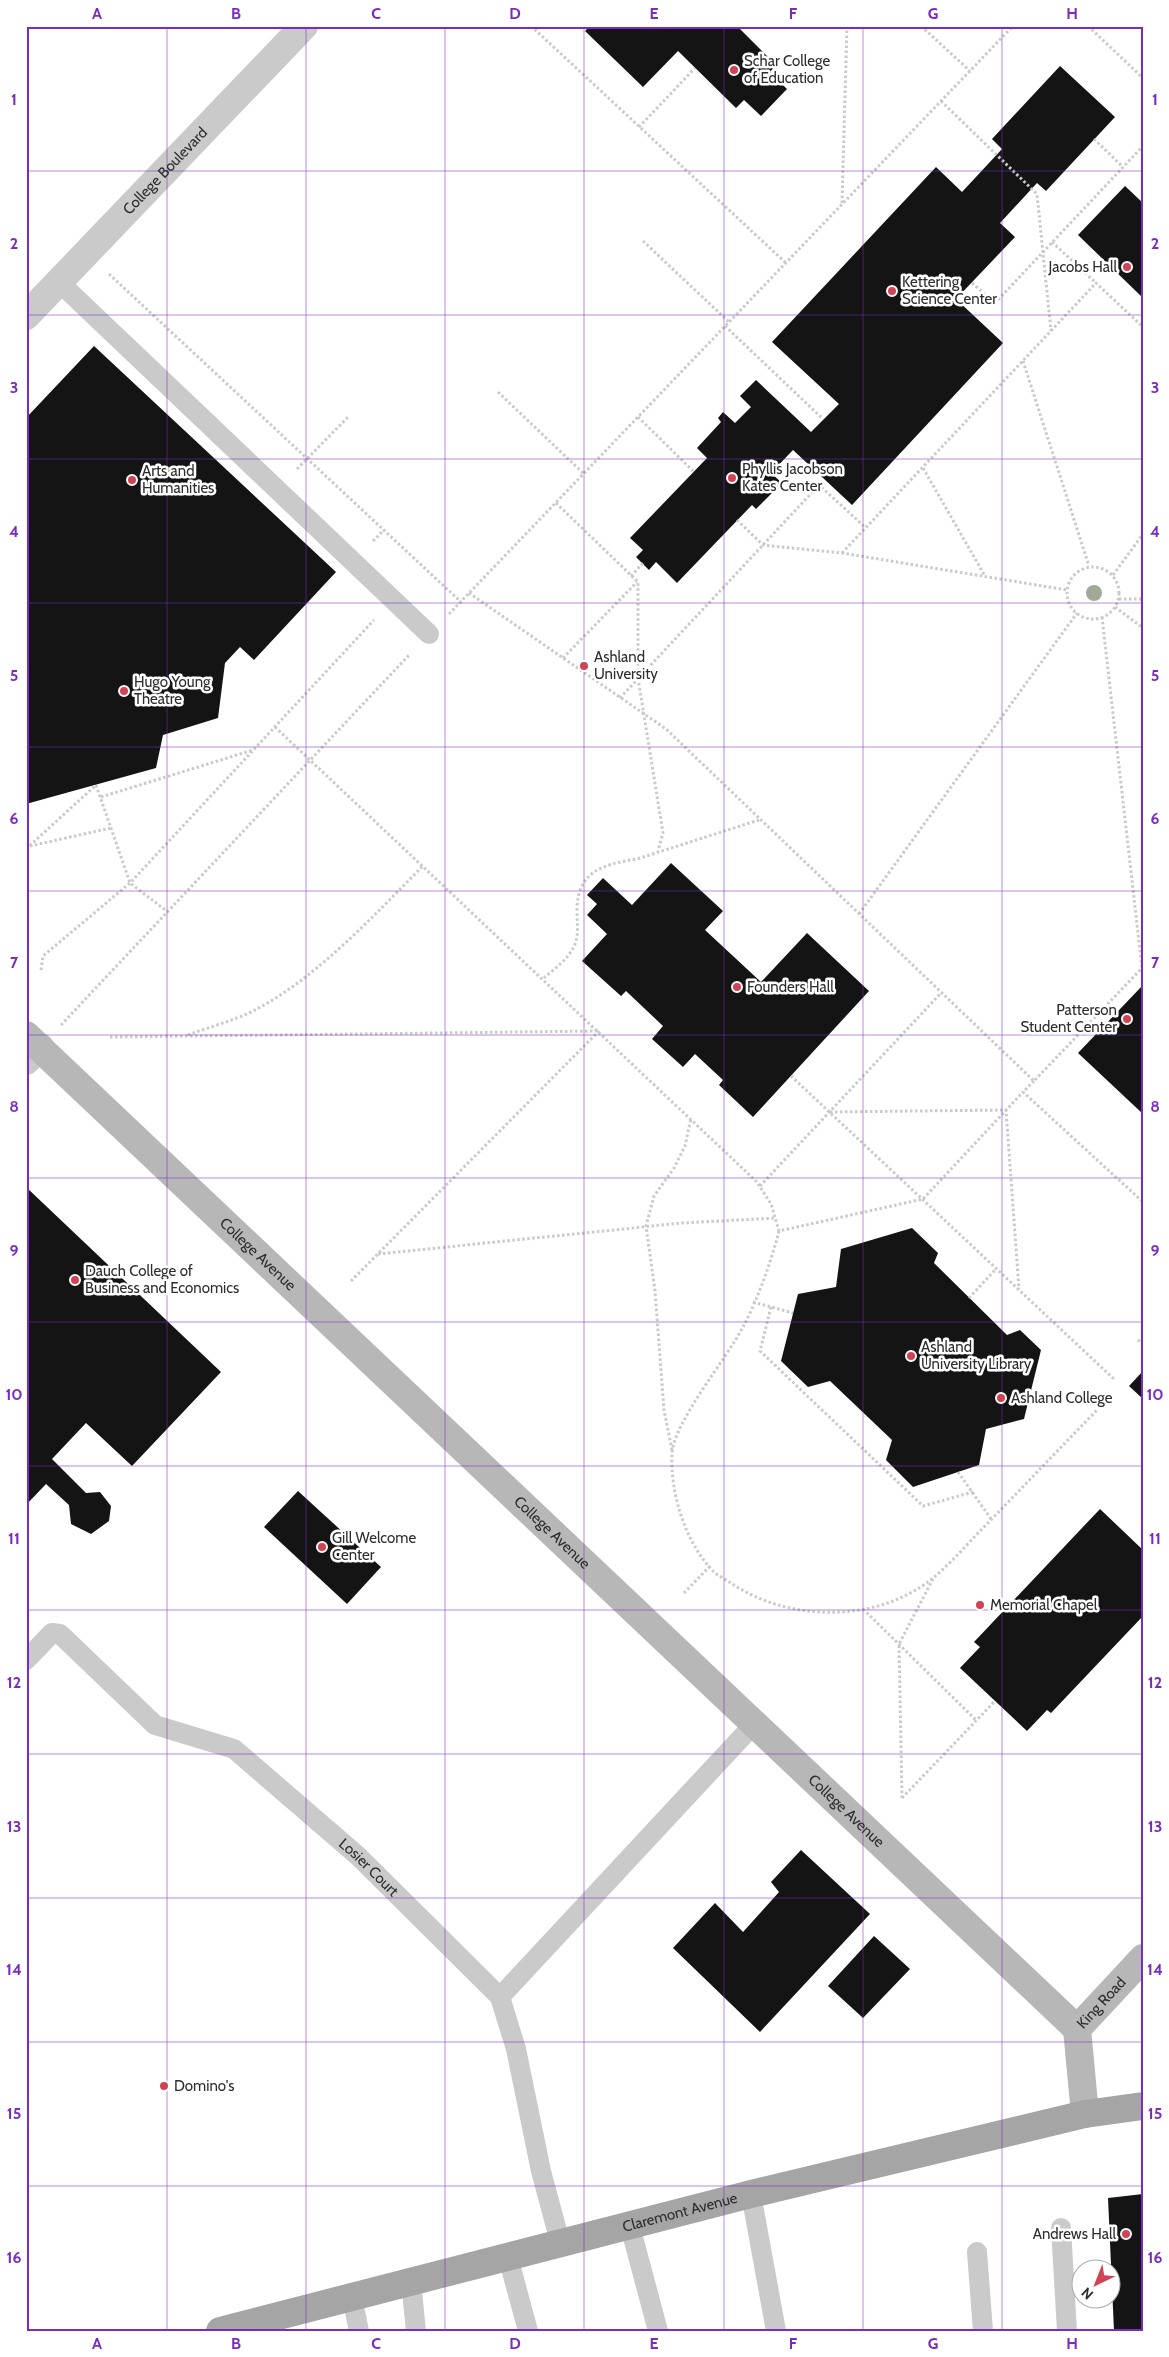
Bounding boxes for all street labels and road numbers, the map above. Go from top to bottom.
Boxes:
street label: College Boulevard [119,123,211,218]
street label: College Avenue [216,1214,300,1295]
street label: College Avenue [510,1492,594,1573]
street label: College Avenue [804,1771,888,1851]
street label: Losier Court [335,1835,402,1900]
street label: King Road [1073,1973,1130,2032]
street label: Claremont Avenue [621,2189,740,2236]

